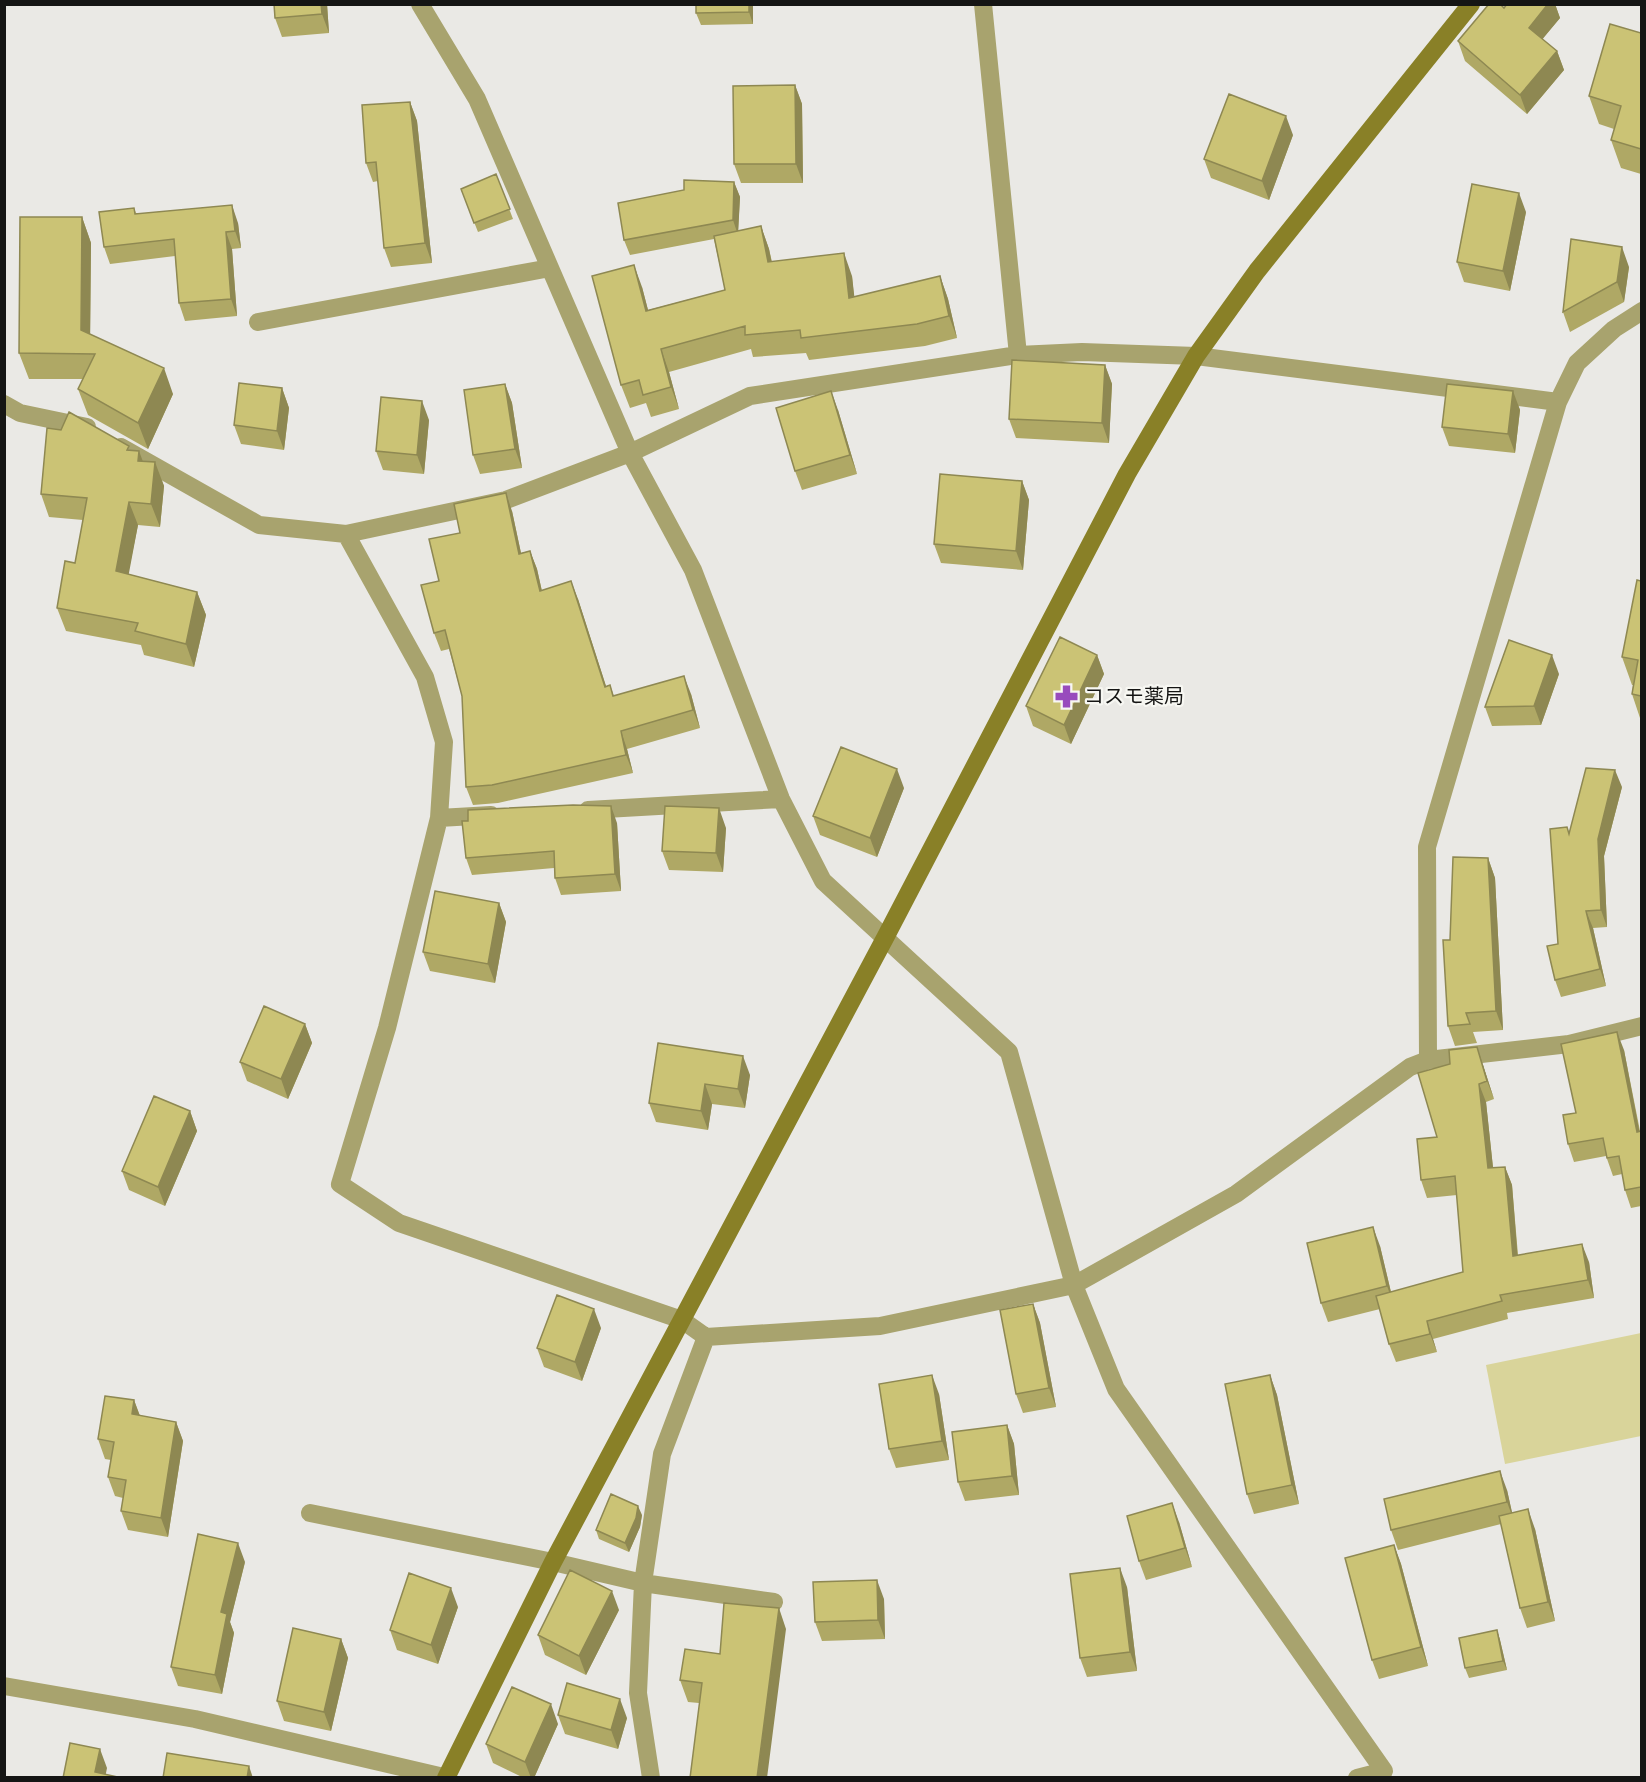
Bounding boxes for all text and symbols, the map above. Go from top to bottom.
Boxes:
pharmacy icon: コスモ薬局 [1053,683,1079,709]
place label: コスモ薬局 [1084,683,1184,708]

